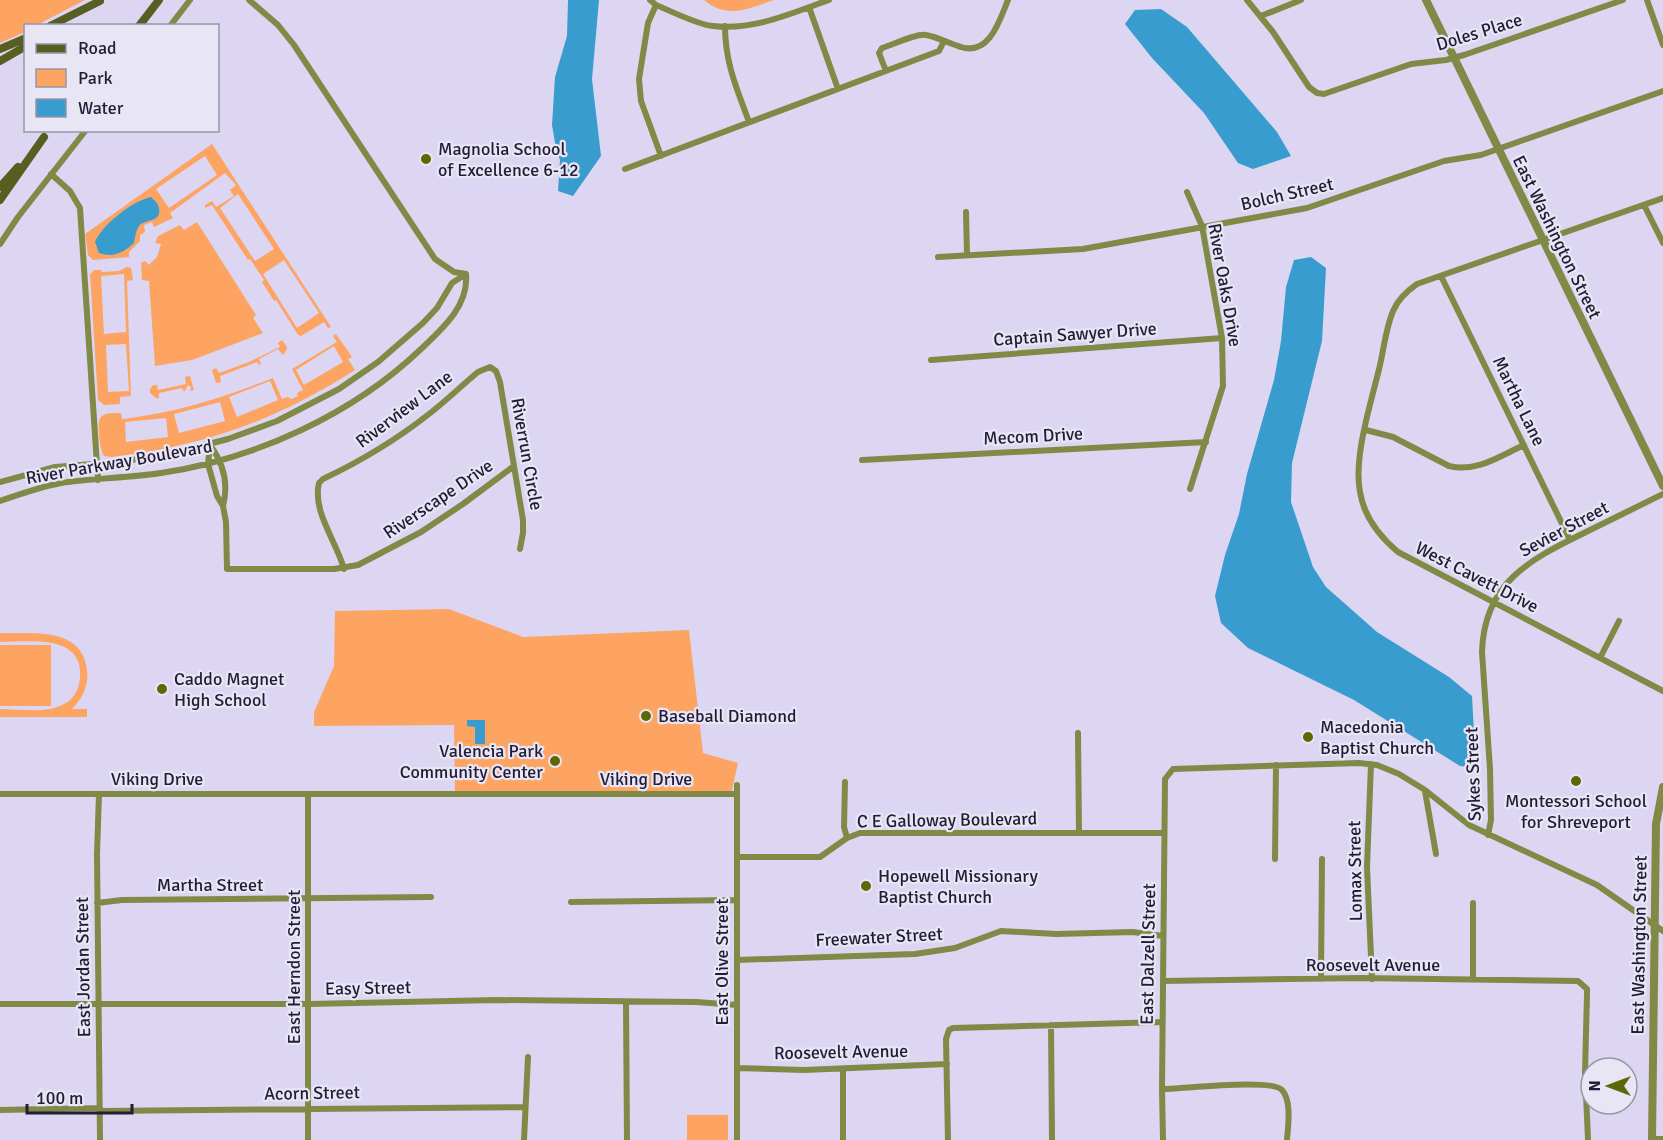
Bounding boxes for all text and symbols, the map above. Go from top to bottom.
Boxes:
street label: Doles Place [1433,8,1525,56]
legend [24,24,219,132]
text: Road [78,37,117,59]
text: Park [78,67,113,89]
text: Water [78,97,124,119]
place label: Magnolia School of Excellence 6-12 [438,138,579,181]
marker: Magnolia School of Excellence 6-12 [419,152,433,166]
street label: East Washington Street [1508,152,1606,322]
street label: Bolch Street [1238,173,1336,215]
street label: River Oaks Drive [1203,222,1247,348]
street label: Captain Sawyer Drive [993,317,1157,351]
street label: Martha Lane [1488,353,1550,449]
street label: Riverview Lane [351,365,457,453]
street label: Riverrun Circle [506,396,548,512]
street label: Mecom Drive [983,422,1083,450]
street label: River Parkway Boulevard [24,435,214,489]
street label: Riverscape Drive [379,454,497,544]
street label: Sevier Street [1516,496,1612,562]
street label: West Cavett Drive [1412,537,1542,617]
place label: Caddo Magnet High School [174,668,284,711]
marker: Caddo Magnet High School [155,682,169,696]
place label: Baseball Diamond [658,705,797,727]
marker: Baseball Diamond [639,709,653,723]
place label: Macedonia Baptist Church [1320,716,1434,759]
street label: Sykes Street [1460,726,1486,822]
marker: Macedonia Baptist Church [1301,730,1315,744]
place label: Valencia Park Community Center [400,740,543,783]
marker: Valencia Park Community Center [548,754,562,768]
street label: Viking Drive [111,768,203,790]
street label: Viking Drive [600,768,692,790]
marker: Montessori School for Shreveport [1569,774,1583,788]
place label: Montessori School for Shreveport [1505,790,1647,833]
street label: C E Galloway Boulevard [857,807,1037,833]
street label: Lomax Street [1343,820,1367,922]
street label: East Washington Street [1626,855,1652,1035]
place label: Hopewell Missionary Baptist Church [878,865,1038,908]
street label: Martha Street [157,874,263,896]
marker: Hopewell Missionary Baptist Church [859,879,873,893]
street label: East Dalzell Street [1136,883,1160,1025]
street label: East Herndon Street [283,890,305,1044]
street label: East Jordan Street [71,897,95,1037]
street label: East Olive Street [711,899,733,1025]
street label: Freewater Street [815,923,943,951]
street label: Roosevelt Avenue [1306,954,1440,976]
street label: Easy Street [325,976,411,1000]
street label: Roosevelt Avenue [774,1040,908,1064]
north arrow [1579,1056,1639,1116]
scale bar [27,1077,132,1115]
text: N [1585,1080,1605,1092]
street label: Acorn Street [264,1081,360,1105]
text: 100 m [36,1087,83,1109]

